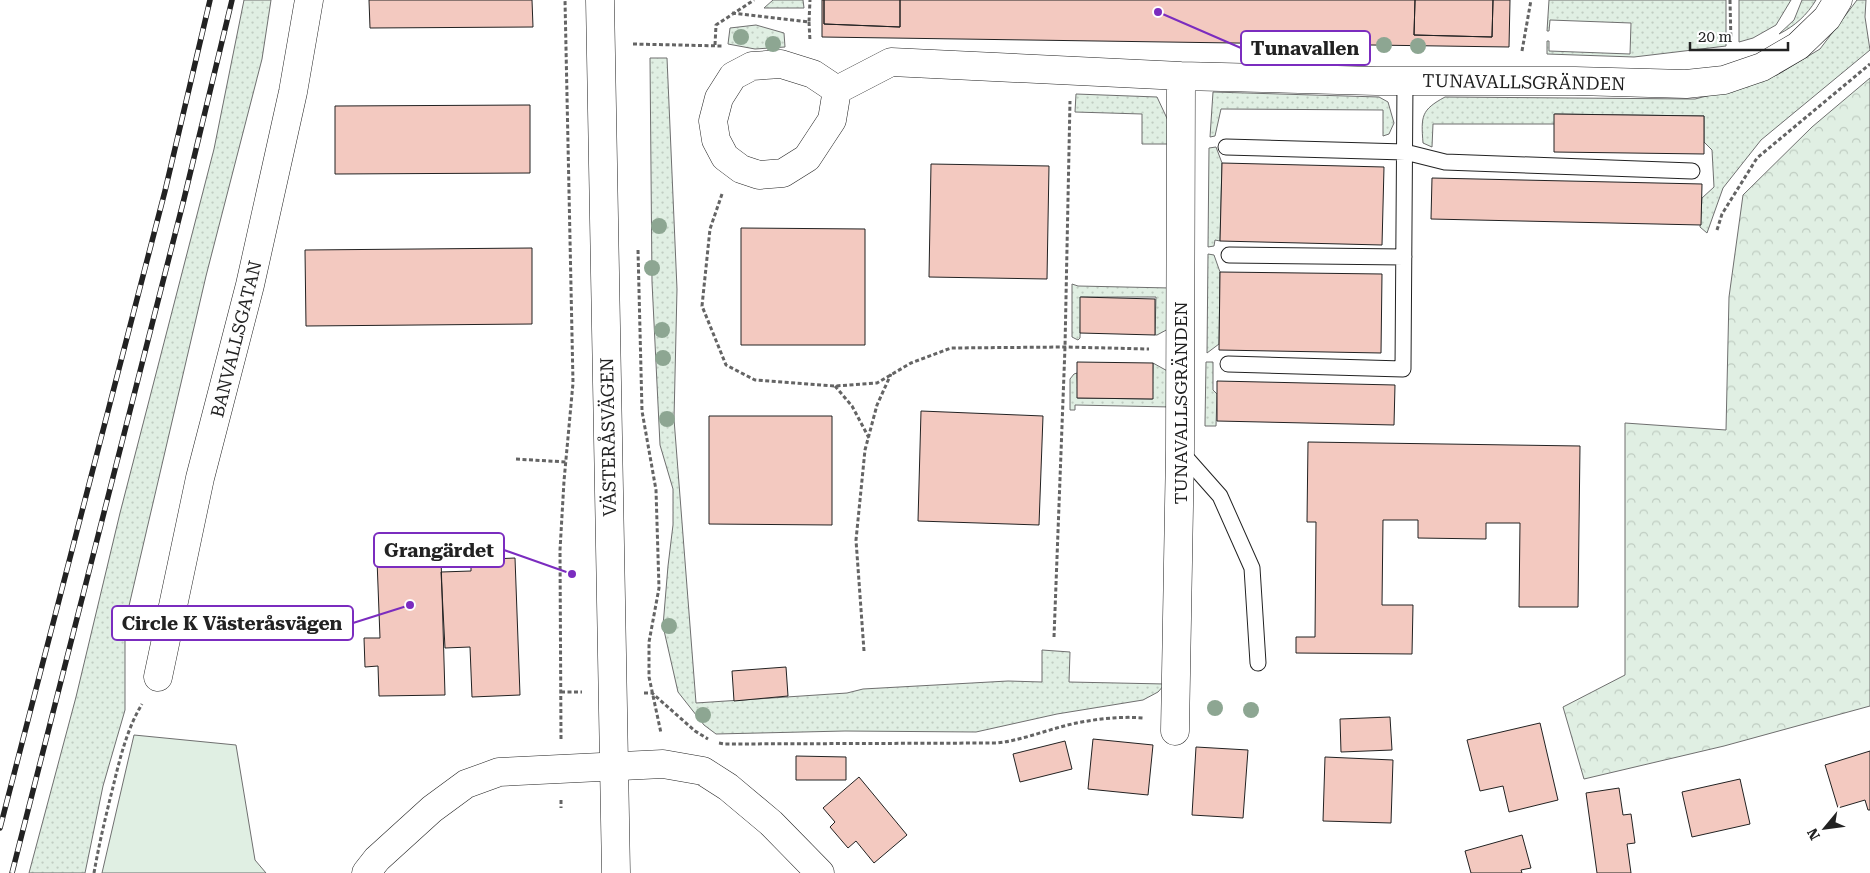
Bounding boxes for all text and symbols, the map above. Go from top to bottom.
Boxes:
scale bar [1690,20,1788,52]
text: 20 m [1698,28,1733,46]
callout: Tunavallen [1241,31,1370,65]
text: Tunavallen [1251,37,1359,60]
street label: TUNAVALLSGRÄNDEN [1422,70,1626,94]
street label: BANVALLSGATAN [206,258,266,420]
street label: TUNAVALLSGRÄNDEN [1170,301,1191,505]
street label: VÄSTERÅSVÄGEN [596,357,620,517]
callout: Grangärdet [374,533,504,567]
text: Grangärdet [384,539,494,562]
callout: Circle K Västeråsvägen [112,606,353,640]
text: Circle K Västeråsvägen [122,612,343,635]
north arrow [1800,803,1850,853]
text: N [1804,826,1823,843]

